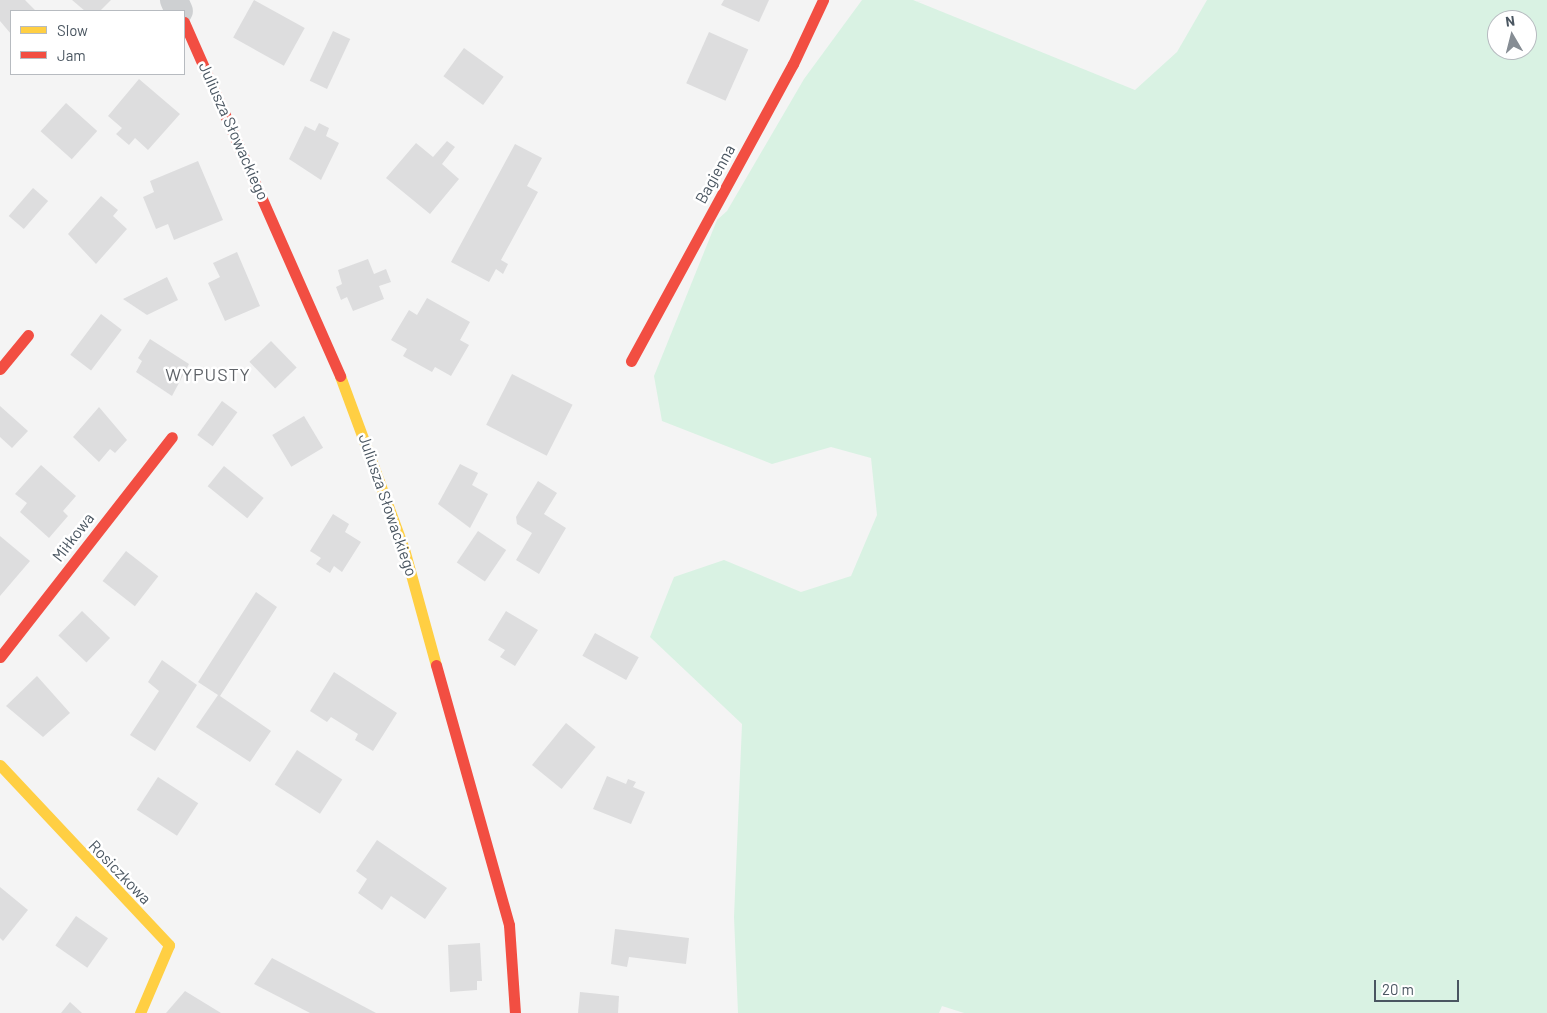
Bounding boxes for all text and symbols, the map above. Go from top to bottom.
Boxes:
legend [10,10,185,75]
north arrow [1487,10,1537,60]
text: N [1504,12,1516,30]
text: Slow [57,21,88,39]
text: Jam [57,46,86,64]
street label: Juliusza Słowackiego [195,59,273,203]
street label: Bagienna [691,141,739,207]
district label: WYPUSTY [164,363,252,385]
street label: Juliusza Słowackiego [355,431,421,579]
street label: Miłkowa [48,509,98,565]
street label: Rosiczkowa [85,836,155,908]
scale bar [1377,970,1462,1002]
text: 20 m [1382,980,1414,998]

